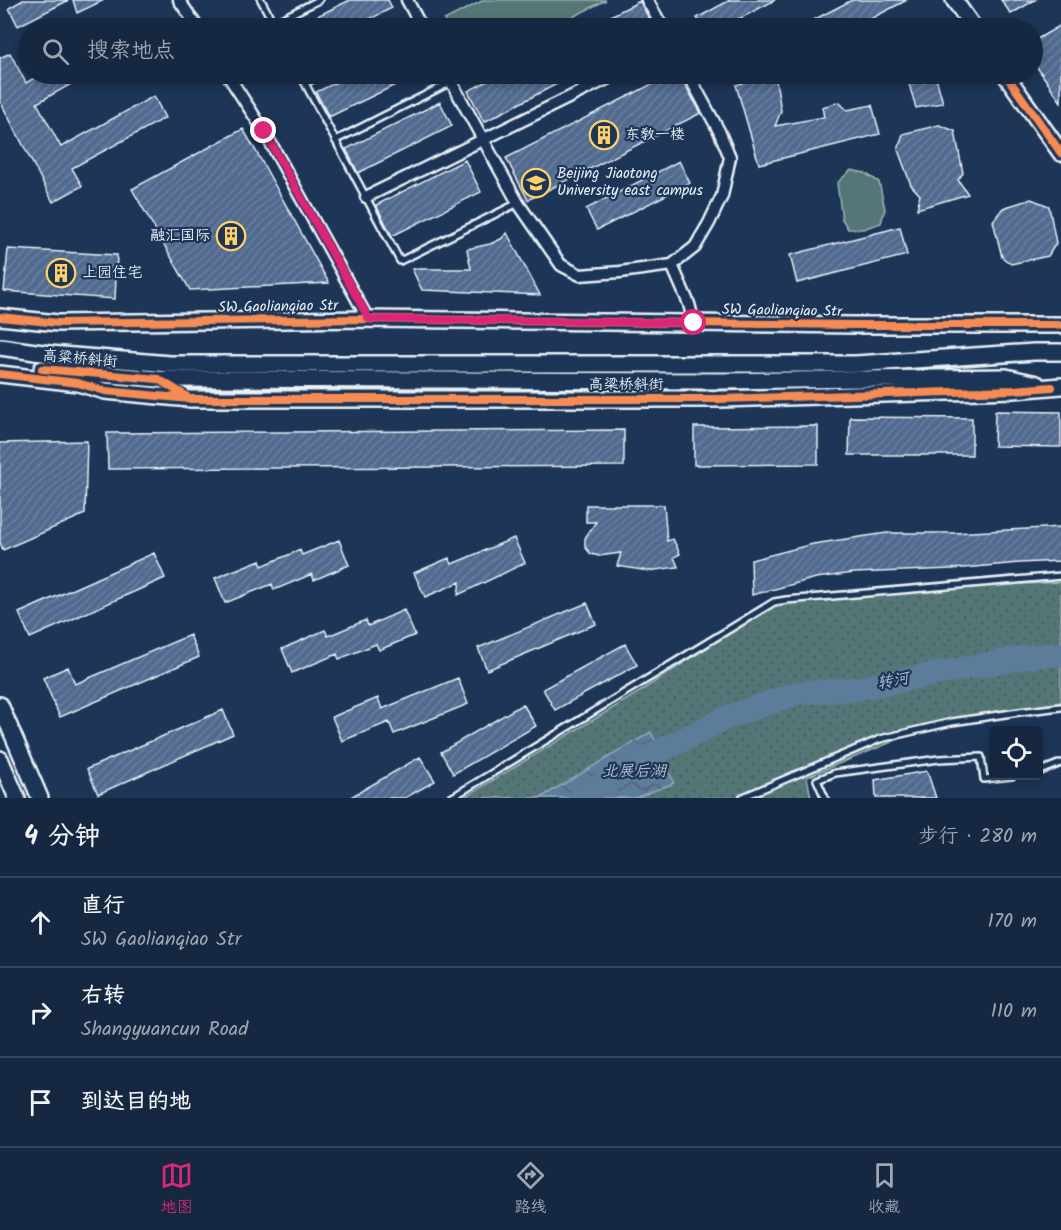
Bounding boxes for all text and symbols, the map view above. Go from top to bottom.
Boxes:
search box [18,18,1043,84]
text: 搜索地点 [87,34,175,69]
icon: search [39,35,72,68]
route end [250,117,276,143]
building icon: 东教一楼 [588,119,620,151]
place label: 东教一楼 [625,123,685,147]
place label: Beijing Jiaotong University east campus [557,162,703,203]
school or university icon: Beijing Jiaotong University east campus [520,167,552,199]
building icon: 融汇国际 [215,220,247,252]
place label: 融汇国际 [150,224,210,248]
building icon: 上园住宅 [45,257,77,289]
place label: 上园住宅 [82,261,142,285]
street label: SW Gaolianqiao Str [218,294,339,320]
street label: SW Gaolianqiao Str [722,298,843,324]
route start [680,309,706,335]
street label: 高粱桥斜街 [42,344,118,374]
street label: 高梁桥斜街 [588,373,664,397]
water label: 转河 [875,665,914,696]
map controls [989,726,1043,780]
button: locate [989,726,1043,780]
water label: 北展后湖 [602,759,668,784]
text: 4 分钟 [24,816,100,858]
text: 步行 · 280 m [919,821,1037,853]
text: 直行 [81,889,125,924]
icon: ahead [24,906,57,939]
text: 170 m [988,906,1037,938]
text: SW Gaolianqiao Str [81,924,241,956]
text: 右转 [81,979,125,1014]
icon: right [24,996,57,1029]
text: 110 m [991,996,1037,1028]
text: Shangyuancun Road [81,1014,248,1046]
text: 到达目的地 [81,1085,191,1120]
icon: arrive [24,1086,57,1119]
tab: 地图 [160,1159,193,1220]
tab: 路线 [514,1159,547,1220]
tab: 收藏 [868,1159,901,1220]

